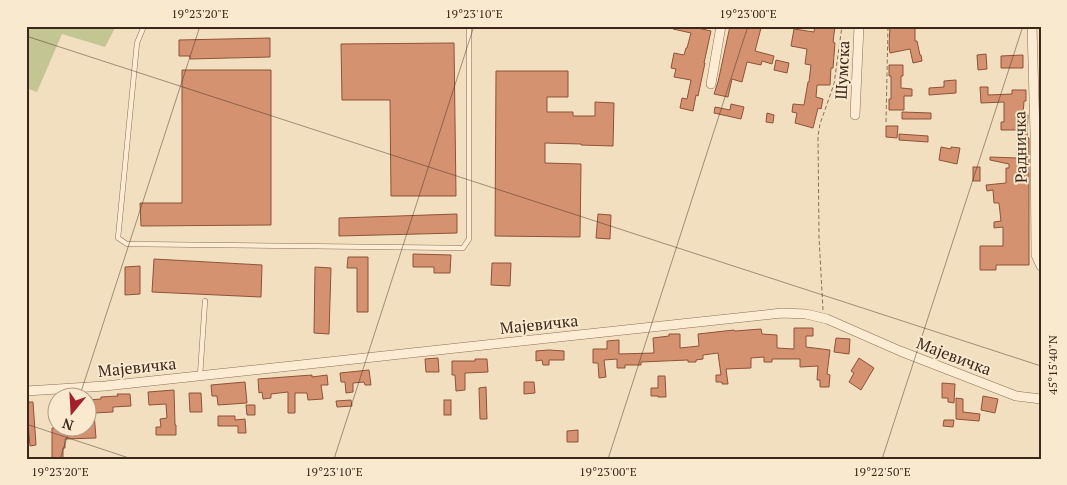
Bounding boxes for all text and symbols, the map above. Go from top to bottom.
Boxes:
text: 19°23'20"E [171,6,229,21]
text: 19°23'10"E [445,6,503,21]
text: 19°23'00"E [719,6,777,21]
street label: Шумска [829,40,855,100]
street label: Радничка [1008,111,1032,183]
street label: Мајевичка [499,309,579,339]
street label: Мајевичка [913,332,995,380]
text: 45°15'40"N [1045,335,1060,395]
street label: Мајевичка [97,352,177,382]
north arrow [48,388,98,438]
text: N [59,414,76,436]
text: 19°23'20"E [31,464,89,479]
text: 19°23'10"E [305,464,363,479]
text: 19°23'00"E [579,464,637,479]
text: 19°22'50"E [853,464,911,479]

